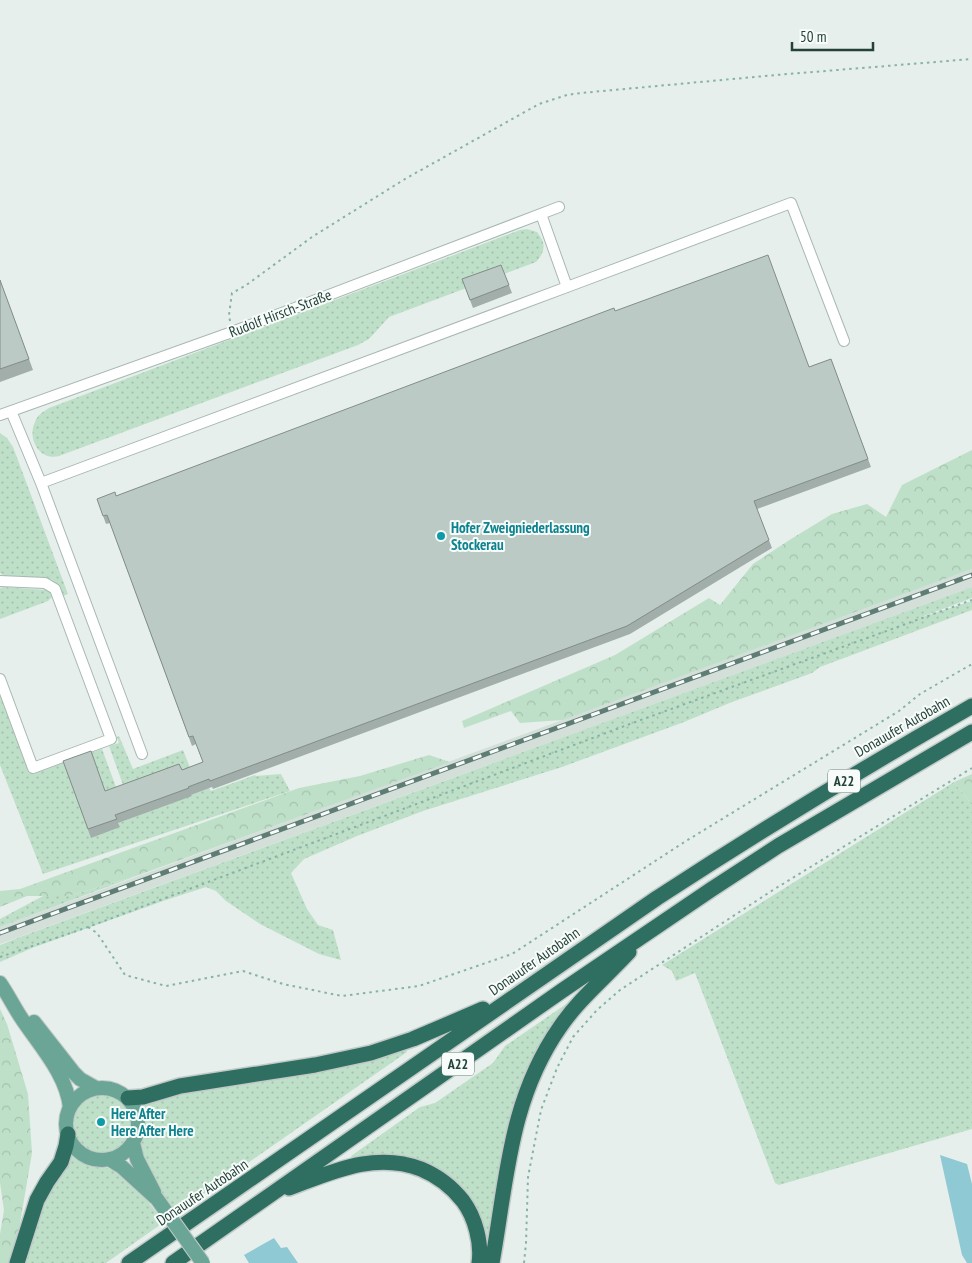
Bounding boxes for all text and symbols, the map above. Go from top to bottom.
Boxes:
scale bar [792,20,873,52]
text: 50 m [800,27,826,46]
street label: Rudolf Hirsch-Straße [226,285,334,341]
place label: Hofer Zweigniederlassung Stockerau [451,518,590,554]
marker: Hofer Zweigniederlassung Stockerau [435,530,447,542]
street label: Donauufer Autobahn [851,691,953,761]
road number: A22 [828,769,860,792]
street label: Donauufer Autobahn [485,923,583,999]
road number: A22 [442,1052,474,1076]
place label: Here After Here After Here [111,1104,194,1140]
marker: Here After Here After Here [95,1116,107,1128]
street label: Donauufer Autobahn [153,1154,251,1230]

